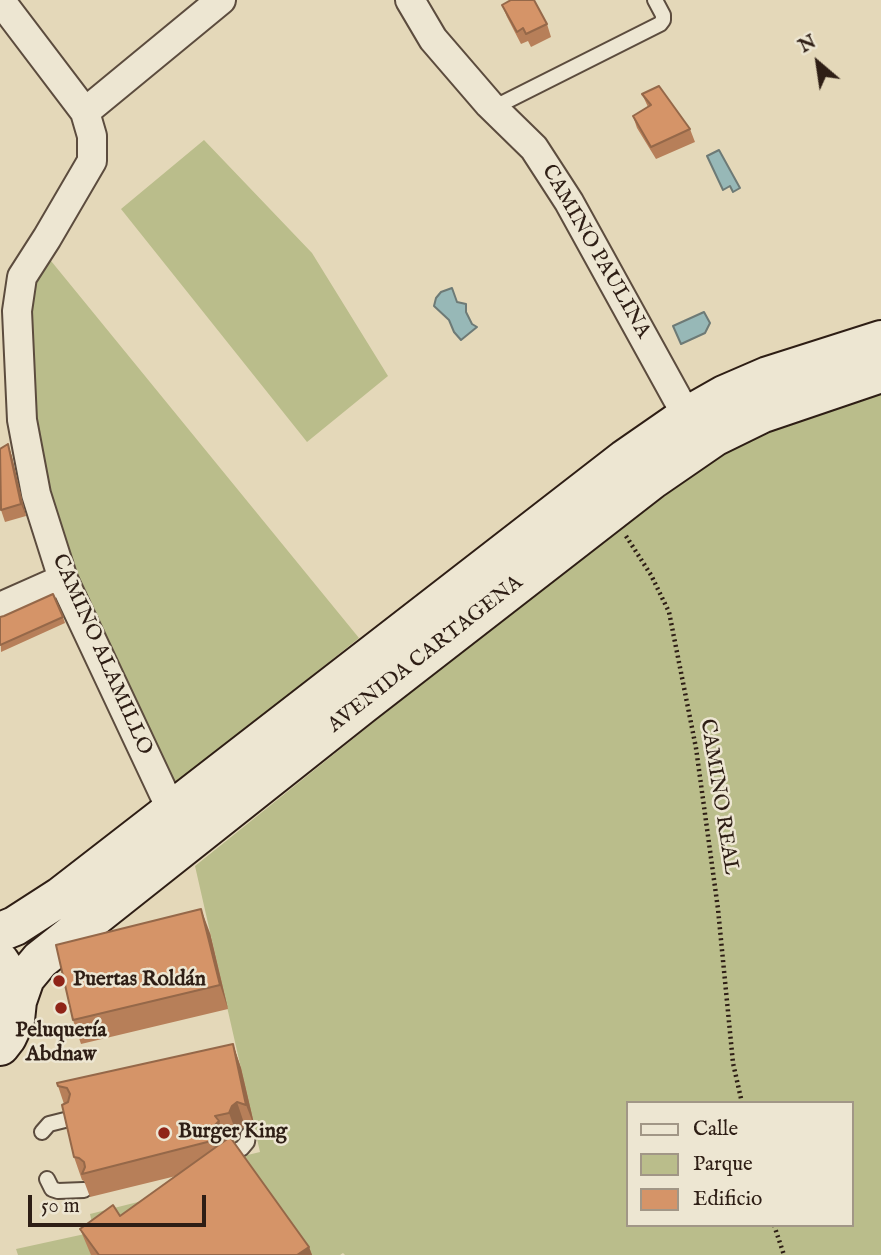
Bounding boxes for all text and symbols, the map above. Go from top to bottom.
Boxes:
north arrow [783,28,853,98]
text: N [795,30,821,59]
street label: CAMINO PAULINA [535,161,655,343]
street label: CAMINO ALAMILLO [45,551,157,759]
street label: AVENIDA CARTAGENA [324,571,528,739]
street label: CAMINO REAL [693,717,743,877]
place label: Puertas Roldán [73,968,206,994]
marker: Puertas Roldán [51,973,67,989]
marker: Peluquería Abdnaw [53,1000,69,1016]
place label: Peluquería Abdnaw [15,1019,107,1069]
legend [626,1101,853,1227]
text: Calle [693,1116,738,1143]
place label: Burger King [178,1120,287,1146]
marker: Burger King [156,1125,172,1141]
text: Parque [693,1151,753,1178]
scale bar [32,1182,210,1226]
text: Edificio [693,1186,762,1213]
text: 50 m [41,1193,80,1220]

